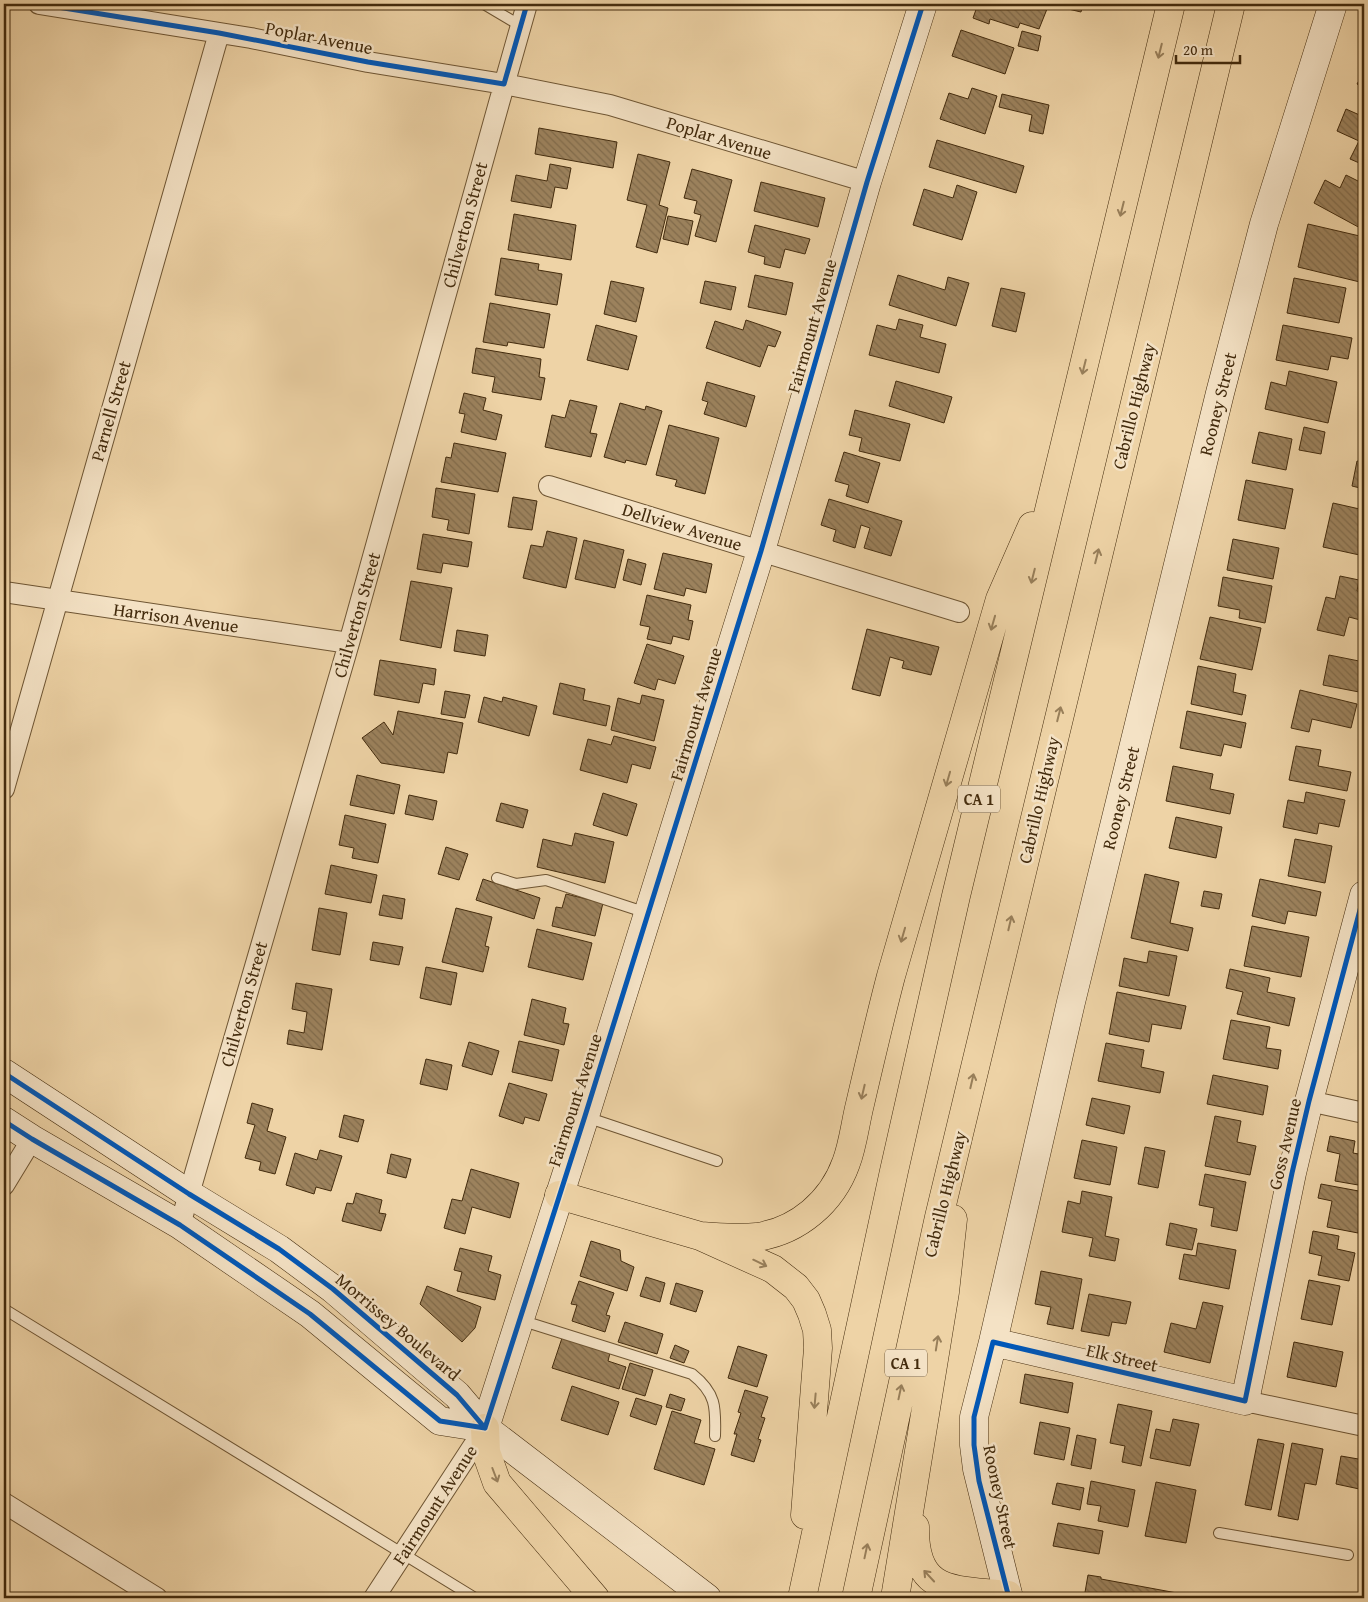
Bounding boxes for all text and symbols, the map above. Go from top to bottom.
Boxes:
street label: Poplar Avenue [263,14,375,61]
scale bar [1176,32,1239,64]
text: 20 m [1183,39,1214,60]
one-way arrow [1155,43,1164,59]
street label: Poplar Avenue [663,109,775,166]
street label: Chilverton Street [435,158,494,291]
one-way arrow [1117,201,1126,217]
street label: Fairmount Avenue [779,256,844,396]
street label: Cabrillo Highway [1105,340,1162,472]
street label: Rooney Street [1192,349,1244,458]
street label: Parnell Street [83,357,138,464]
one-way arrow [1079,359,1088,375]
street label: Dellview Avenue [619,495,745,558]
street label: Chilverton Street [326,548,388,681]
one-way arrow [1093,548,1102,564]
one-way arrow [1028,568,1037,584]
street label: Harrison Avenue [112,595,240,640]
one-way arrow [987,614,997,630]
street label: Fairmount Avenue [662,644,729,784]
one-way arrow [1055,706,1064,722]
street label: Cabrillo Highway [1011,734,1066,866]
street label: Rooney Street [1095,743,1147,852]
one-way arrow [942,770,952,786]
road number: CA 1 [958,786,1000,812]
one-way arrow [1006,916,1015,932]
one-way arrow [897,926,907,942]
street label: Chilverton Street [213,937,275,1070]
street label: Fairmount Avenue [540,1030,609,1170]
one-way arrow [968,1074,977,1090]
one-way arrow [858,1084,867,1100]
street label: Goss Avenue [1261,1095,1308,1192]
street label: Cabrillo Highway [916,1128,973,1260]
one-way arrow [753,1258,768,1268]
street label: Morrissey Boulevard [330,1266,467,1387]
one-way arrow [932,1335,942,1351]
street label: Elk Street [1084,1336,1161,1379]
road number: CA 1 [885,1350,927,1376]
one-way arrow [896,1384,905,1400]
one-way arrow [810,1392,820,1408]
street label: Fairmount Avenue [386,1439,484,1570]
street label: Rooney Street [976,1442,1025,1552]
one-way arrow [490,1467,500,1482]
one-way arrow [862,1543,871,1559]
one-way arrow [923,1569,935,1582]

